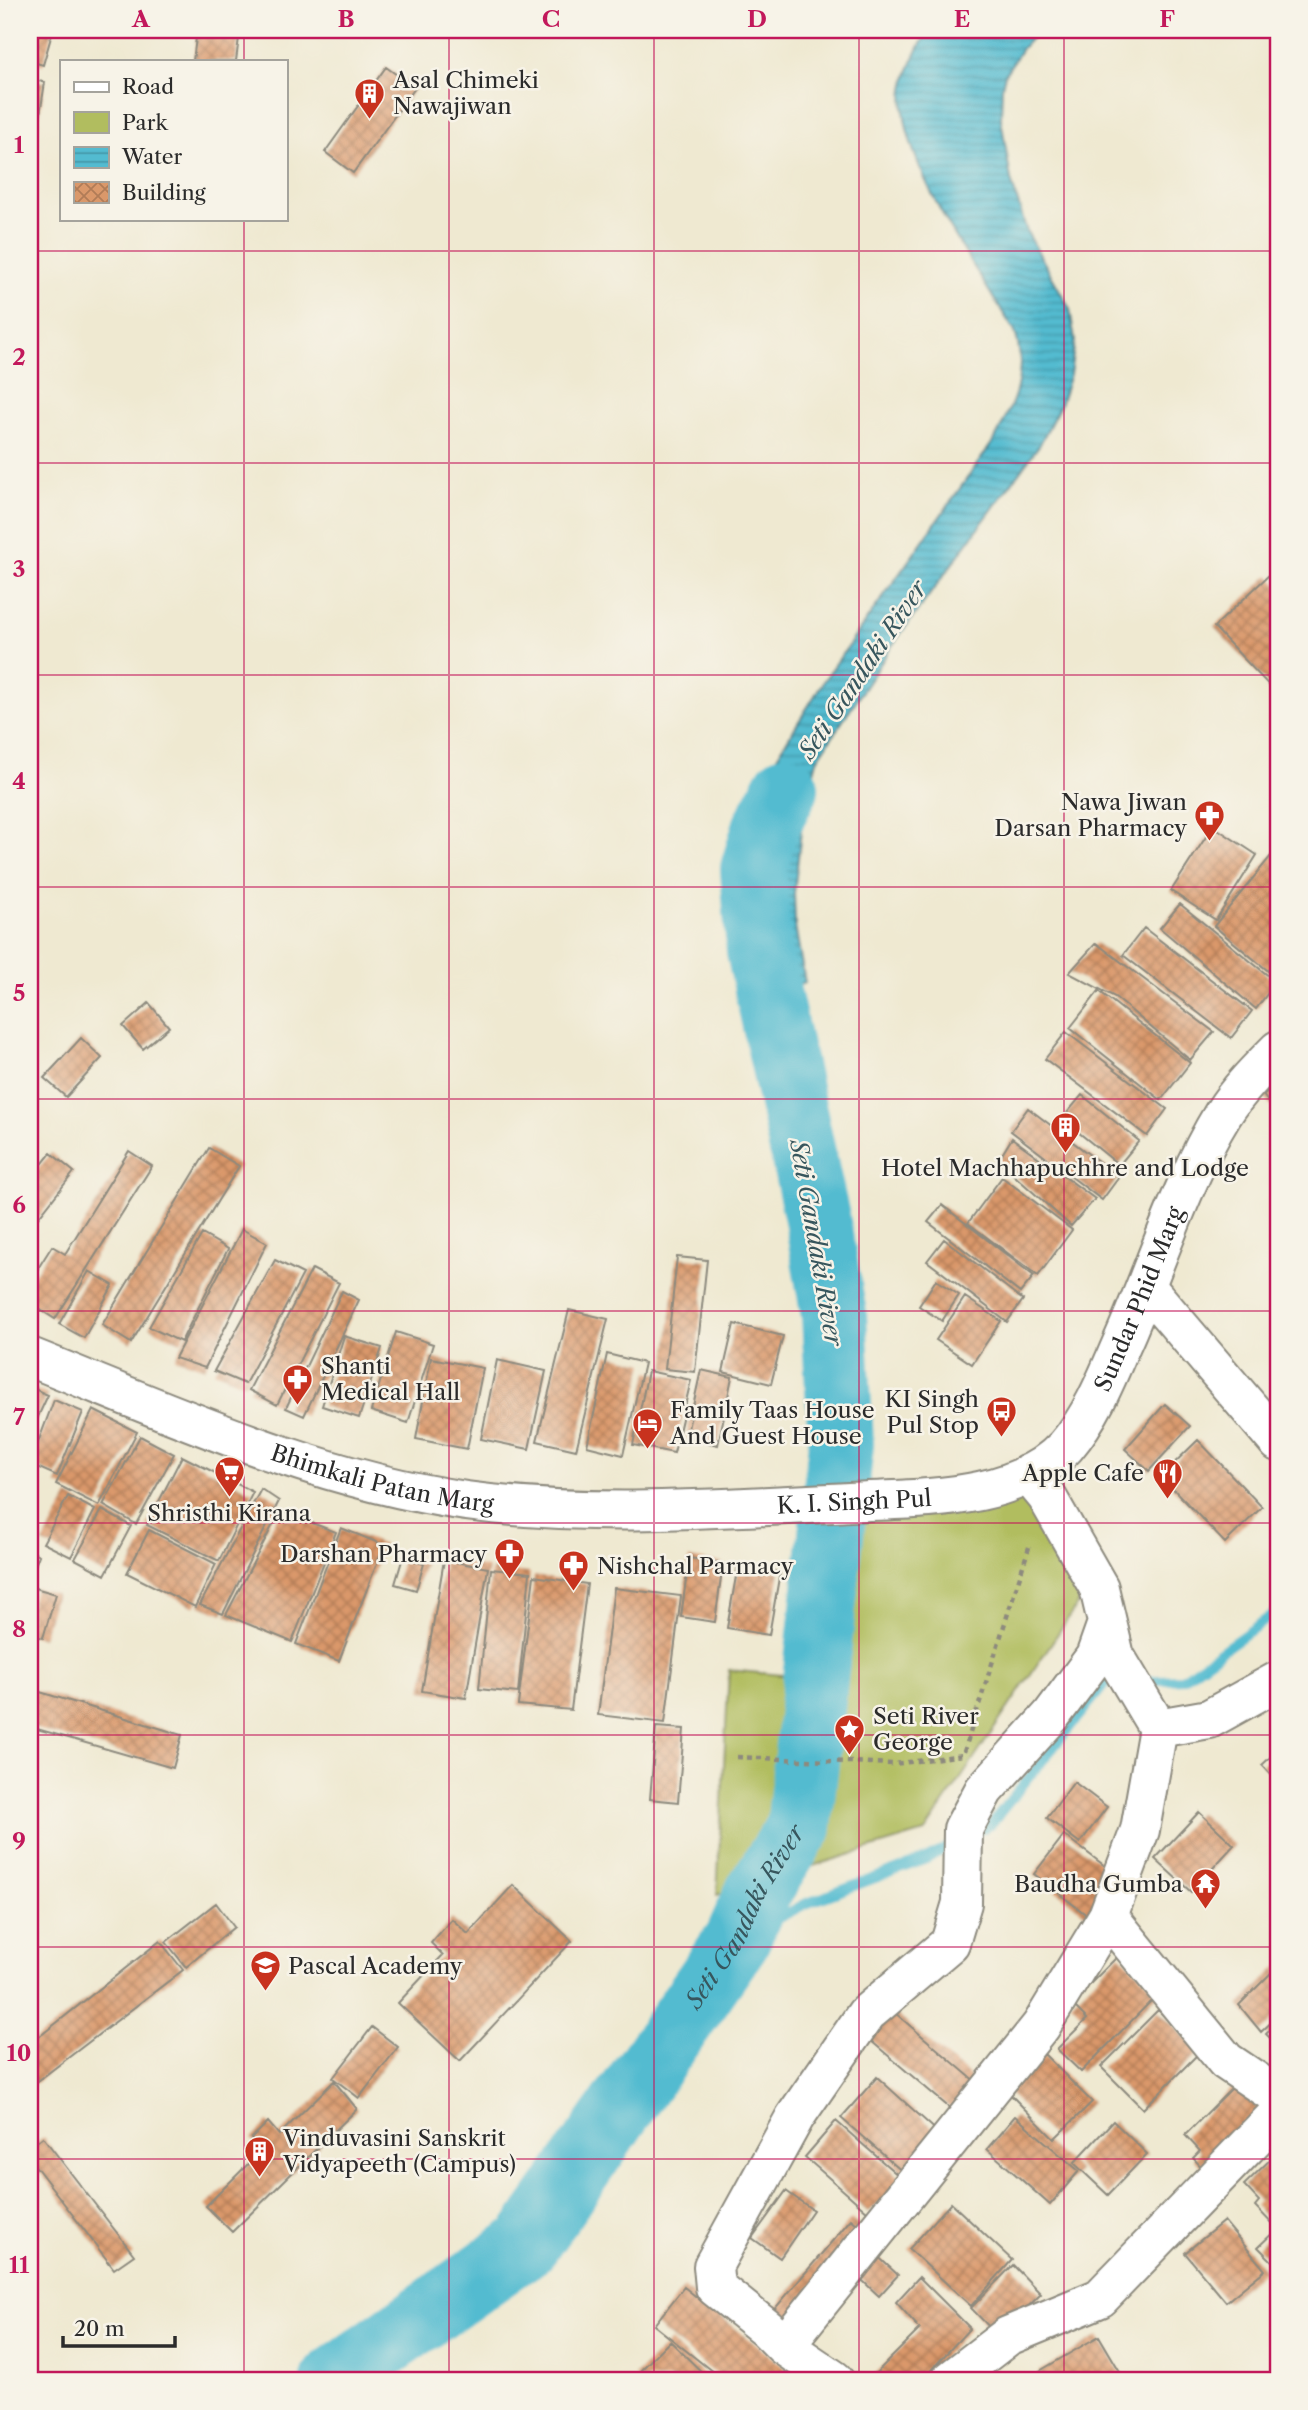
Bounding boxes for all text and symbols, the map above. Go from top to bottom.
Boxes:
text: A [131,5,151,33]
text: B [337,5,355,33]
text: C [542,5,560,33]
text: D [747,5,767,33]
text: E [954,5,970,33]
text: F [1159,5,1175,33]
legend [60,60,287,220]
place label: Asal Chimeki Nawajiwan [392,66,539,120]
text: Road [122,74,174,99]
building icon: Asal Chimeki Nawajiwan [353,76,387,120]
text: Park [122,110,168,135]
text: 1 [14,131,25,159]
text: Water [121,144,182,169]
text: Building [122,180,207,205]
text: 2 [12,343,26,371]
text: 3 [13,555,26,583]
water label: Seti Gandaki River [791,573,934,766]
text: 4 [12,767,26,795]
place label: Nawa Jiwan Darsan Pharmacy [994,788,1187,842]
pharmacy icon: Nawa Jiwan Darsan Pharmacy [1193,798,1227,842]
text: 5 [13,979,25,1007]
building icon: Hotel Machhapuchhre and Lodge [1048,1110,1082,1154]
water label: Seti Gandaki River [784,1135,849,1350]
place label: Hotel Machhapuchhre and Lodge [881,1154,1249,1182]
text: 6 [12,1191,26,1219]
street label: Sundar Phid Marg [1088,1202,1190,1396]
place label: Shanti Medical Hall [321,1352,460,1406]
pharmacy icon: Shanti Medical Hall [281,1362,315,1406]
place label: KI Singh Pul Stop [885,1385,979,1439]
bus stop icon: KI Singh Pul Stop [985,1395,1019,1439]
place label: Family Taas House And Guest House [669,1396,875,1450]
text: 7 [13,1403,25,1431]
hotel icon: Family Taas House And Guest House [630,1406,664,1450]
street label: Bhimkali Patan Marg [267,1438,496,1518]
supermarket icon: Shristhi Kirana [212,1455,246,1499]
restaurant icon: Apple Cafe [1150,1456,1184,1500]
place label: Apple Cafe [1021,1459,1144,1487]
street label: K. I. Singh Pul [776,1484,933,1520]
place label: Shristhi Kirana [147,1499,312,1527]
pharmacy icon: Darshan Pharmacy [493,1537,527,1581]
place label: Darshan Pharmacy [280,1540,487,1568]
pharmacy icon: Nishchal Parmacy [557,1549,591,1593]
place label: Nishchal Parmacy [597,1552,794,1580]
text: 8 [12,1615,26,1643]
place label: Seti River George [873,1702,979,1756]
place icon: Seti River George [833,1712,867,1756]
water label: Seti Gandaki River [678,1818,812,2016]
text: 9 [12,1827,26,1855]
temple icon: Baudha Gumba [1189,1867,1223,1911]
place label: Baudha Gumba [1014,1870,1184,1898]
school or university icon: Pascal Academy [248,1949,282,1993]
place label: Pascal Academy [288,1952,463,1980]
text: 10 [7,2039,31,2067]
place label: Vinduvasini Sanskrit Vidyapeeth (Campus) [282,2124,516,2178]
building icon: Vinduvasini Sanskrit Vidyapeeth (Campus) [243,2134,277,2178]
text: 11 [9,2251,30,2279]
scale bar [63,2305,175,2349]
text: 20 m [74,2316,125,2341]

